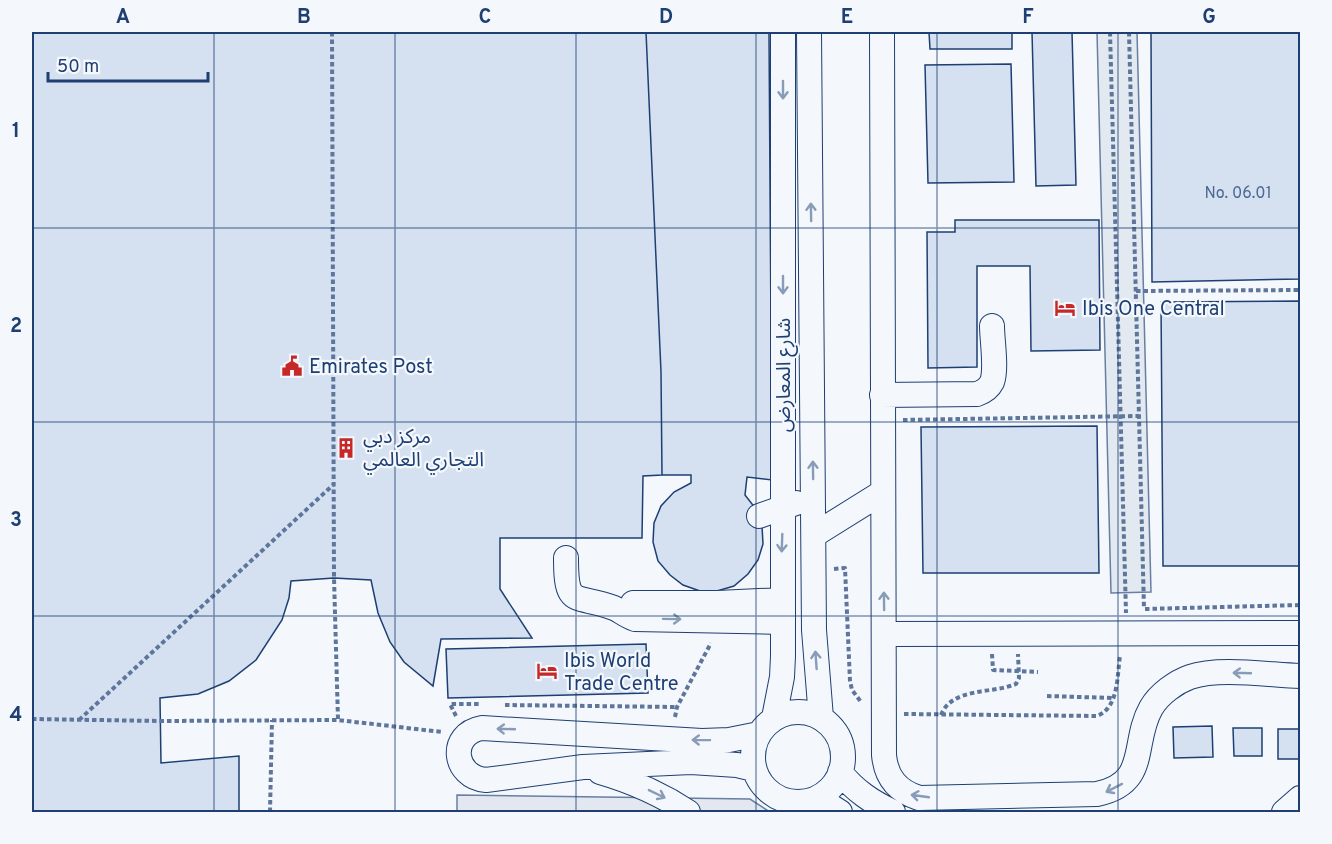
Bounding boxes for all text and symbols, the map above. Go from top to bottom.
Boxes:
text: A [116,5,130,31]
text: B [297,5,311,31]
text: C [479,5,491,31]
text: D [659,5,673,31]
text: E [841,5,853,31]
text: F [1022,5,1034,31]
text: G [1202,5,1216,31]
scale bar [48,45,208,83]
text: 50 m [57,56,99,79]
one-way arrow [777,79,789,99]
text: 1 [12,119,20,145]
house number: No. 06.01 [1204,184,1272,204]
one-way arrow [805,203,816,223]
one-way arrow [777,274,789,294]
hotel icon: Ibis One Central [1053,296,1077,320]
place label: Ibis One Central [1082,297,1225,323]
text: 2 [10,314,22,340]
street label: شارع المعارض [772,318,798,432]
public building icon: Emirates Post [280,354,304,378]
place label: Emirates Post [309,355,433,381]
place label: مركز دبي التجاري العالمي [363,425,484,475]
building icon: مركز دبي التجاري العالمي [334,436,358,460]
one-way arrow [808,461,819,481]
text: 3 [10,508,22,534]
one-way arrow [777,532,788,552]
one-way arrow [878,591,890,611]
one-way arrow [661,614,681,625]
place label: Ibis World Trade Centre [564,649,679,698]
one-way arrow [810,651,821,671]
hotel icon: Ibis World Trade Centre [535,659,559,683]
one-way arrow [1233,668,1253,679]
text: 4 [10,703,22,729]
one-way arrow [497,724,517,735]
one-way arrow [691,734,711,746]
one-way arrow [1105,782,1123,794]
one-way arrow [647,788,665,800]
one-way arrow [911,791,931,802]

